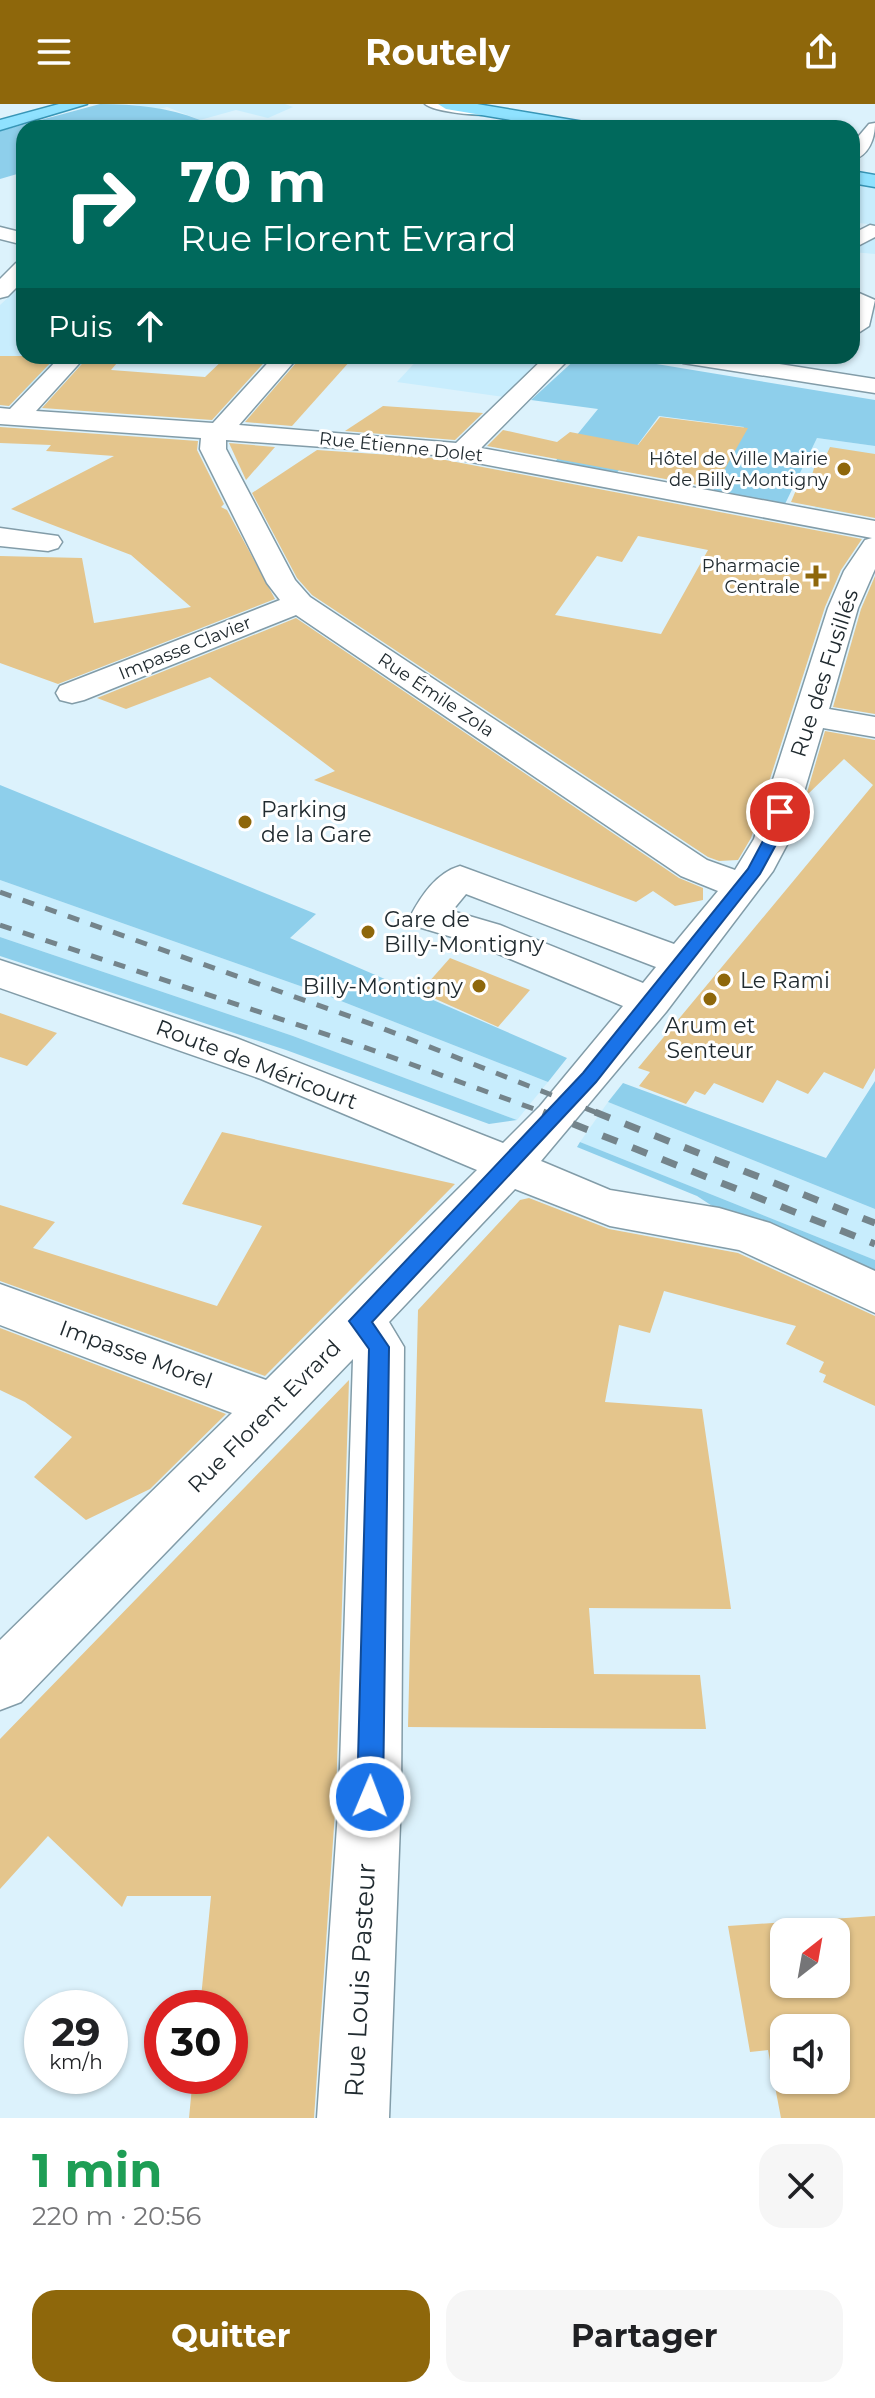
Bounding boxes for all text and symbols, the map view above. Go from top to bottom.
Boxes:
icon: menu [32,30,76,74]
text: Routely [365,30,510,74]
icon: share [799,30,843,74]
text: 70 m [180,148,326,216]
icon: right [48,152,152,256]
text: Rue Florent Evrard [180,216,516,260]
icon: ahead [128,304,172,348]
text: Puis [48,308,112,345]
street label: Rue Étienne Dolet [318,427,484,467]
place label: Hôtel de Ville Mairie de Billy-Montigny [649,448,828,491]
marker: Hôtel de Ville Mairie de Billy-Montigny [835,460,853,478]
place label: Pharmacie Centrale [702,555,800,598]
marker: Pharmacie Centrale [807,567,825,585]
street label: Rue des Fusillés [785,585,864,761]
street label: Impasse Clavier [115,611,255,685]
street label: Rue Émile Zola [374,648,498,742]
pin [746,778,814,846]
icon: arrive [758,790,802,834]
place label: Parking de la Gare [261,796,371,848]
marker: Parking de la Gare [236,813,254,831]
place label: Gare de Billy-Montigny [384,906,544,958]
marker: Gare de Billy-Montigny [359,923,377,941]
place label: Le Rami [740,967,830,994]
marker: Le Rami [715,971,733,989]
place label: Billy-Montigny [303,973,463,1000]
marker: Billy-Montigny [470,977,488,995]
marker: Arum et Senteur [701,990,719,1008]
place label: Arum et Senteur [665,1012,755,1064]
street label: Route de Méricourt [152,1014,361,1115]
street label: Impasse Morel [56,1314,216,1395]
street label: Rue Florent Evrard [182,1334,347,1499]
position arrow [328,1755,412,1839]
street label: Rue Louis Pasteur [338,1862,382,2098]
north arrow [770,1918,850,1998]
map controls [770,1918,850,2094]
speed limit sign: 30 [144,1990,248,2094]
text: 29 [51,2007,101,2056]
button: sound [770,2014,850,2094]
text: km/h [49,2050,103,2074]
text: 1 min [32,2141,162,2199]
button: close [759,2144,843,2228]
text: 220 m · 20:56 [32,2200,201,2232]
button: Quitter [32,2290,430,2382]
button: Partager [446,2290,843,2382]

